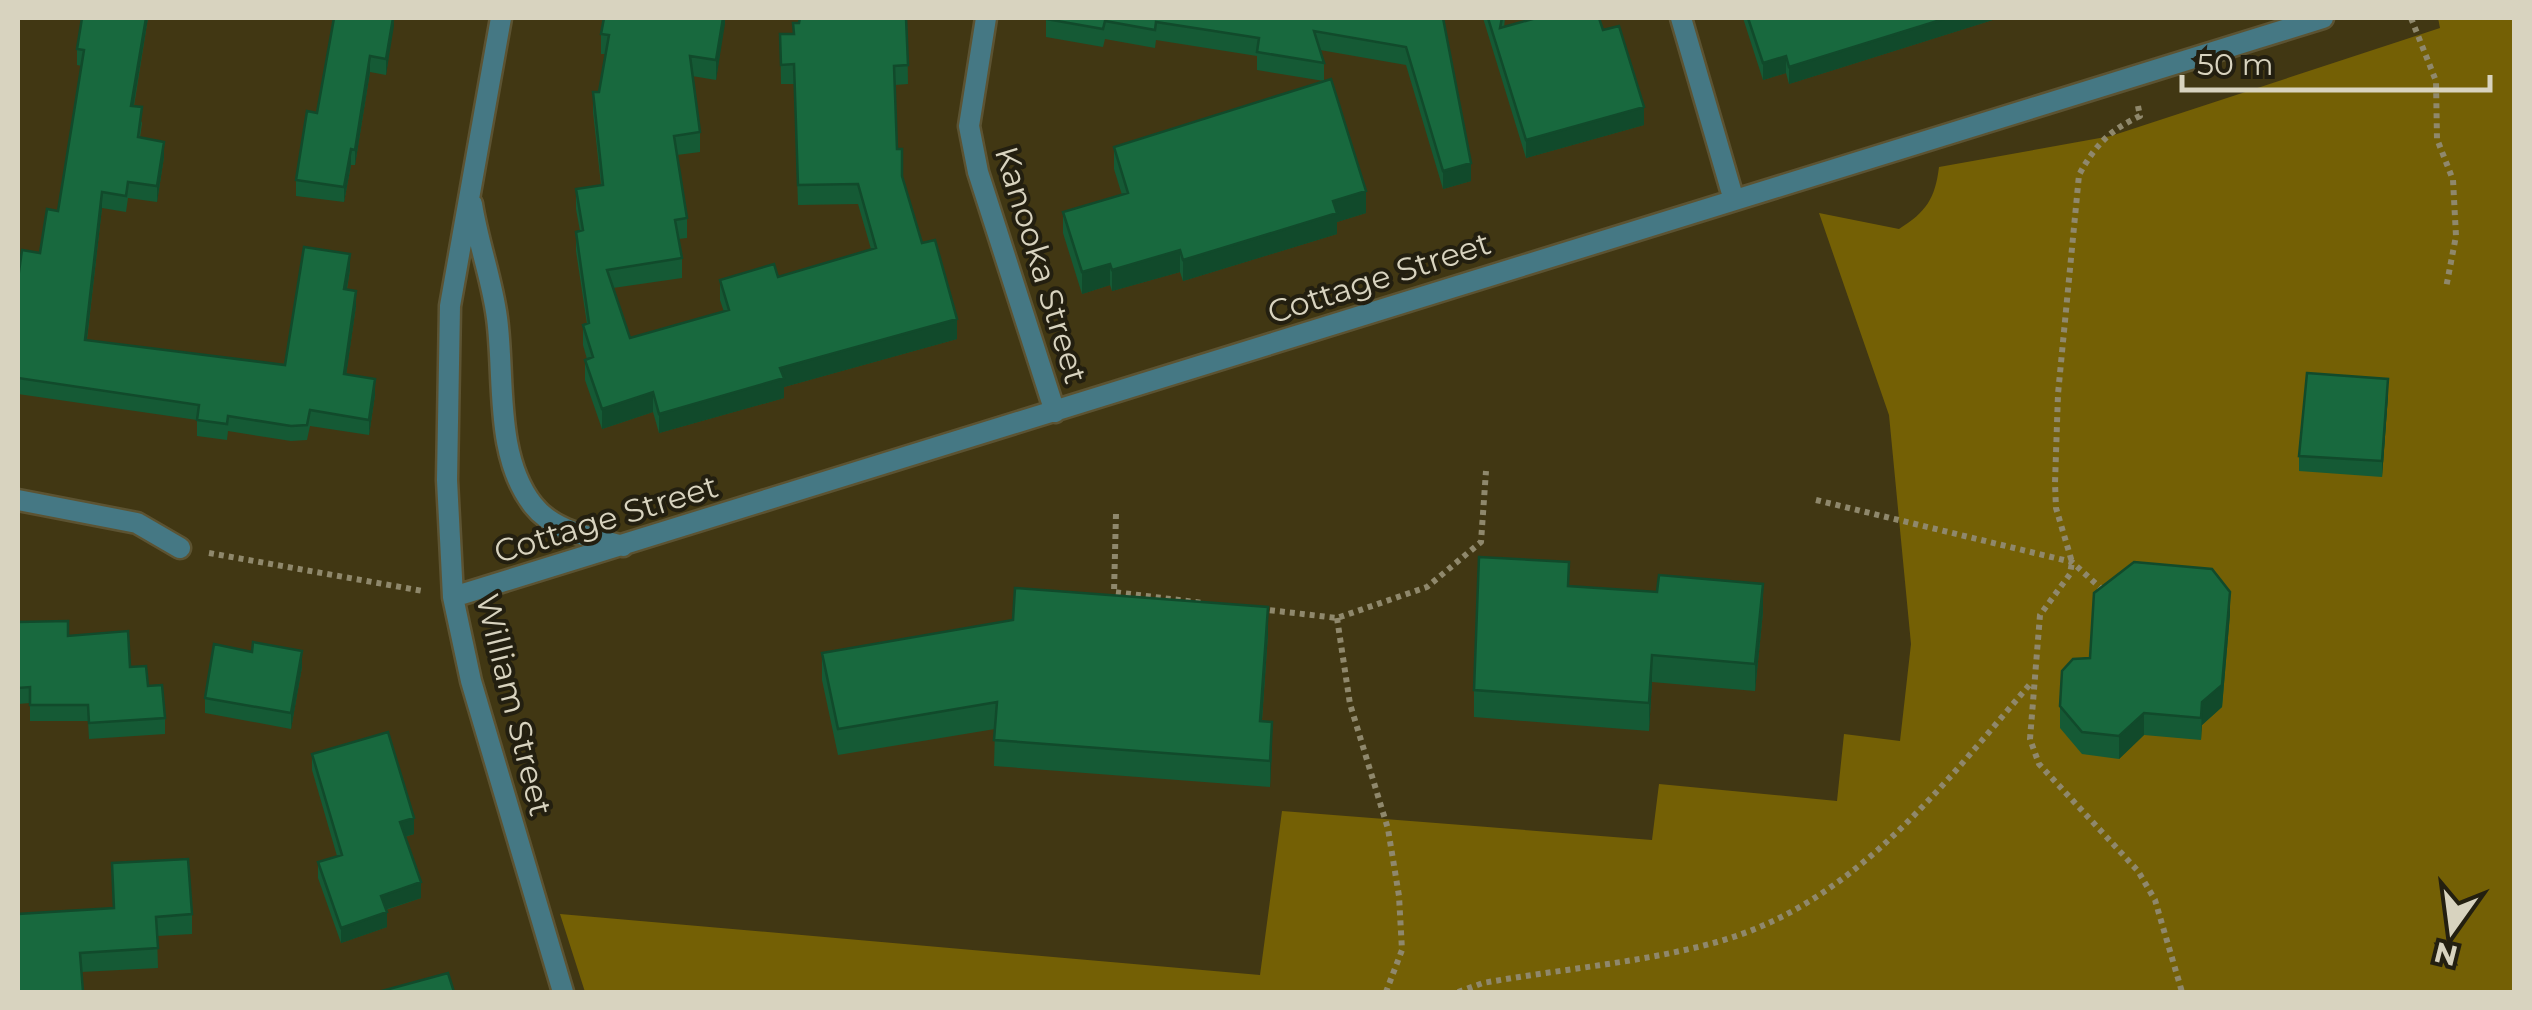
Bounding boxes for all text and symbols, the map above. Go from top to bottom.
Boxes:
scale bar [2182,30,2490,92]
text: 50 m [2197,46,2274,83]
street label: Kanooka Street [987,142,1096,388]
street label: Cottage Street [1262,223,1495,332]
street label: Cottage Street [489,466,723,571]
street label: William Street [468,590,561,820]
north arrow [2402,880,2502,980]
text: N [2431,935,2461,973]

